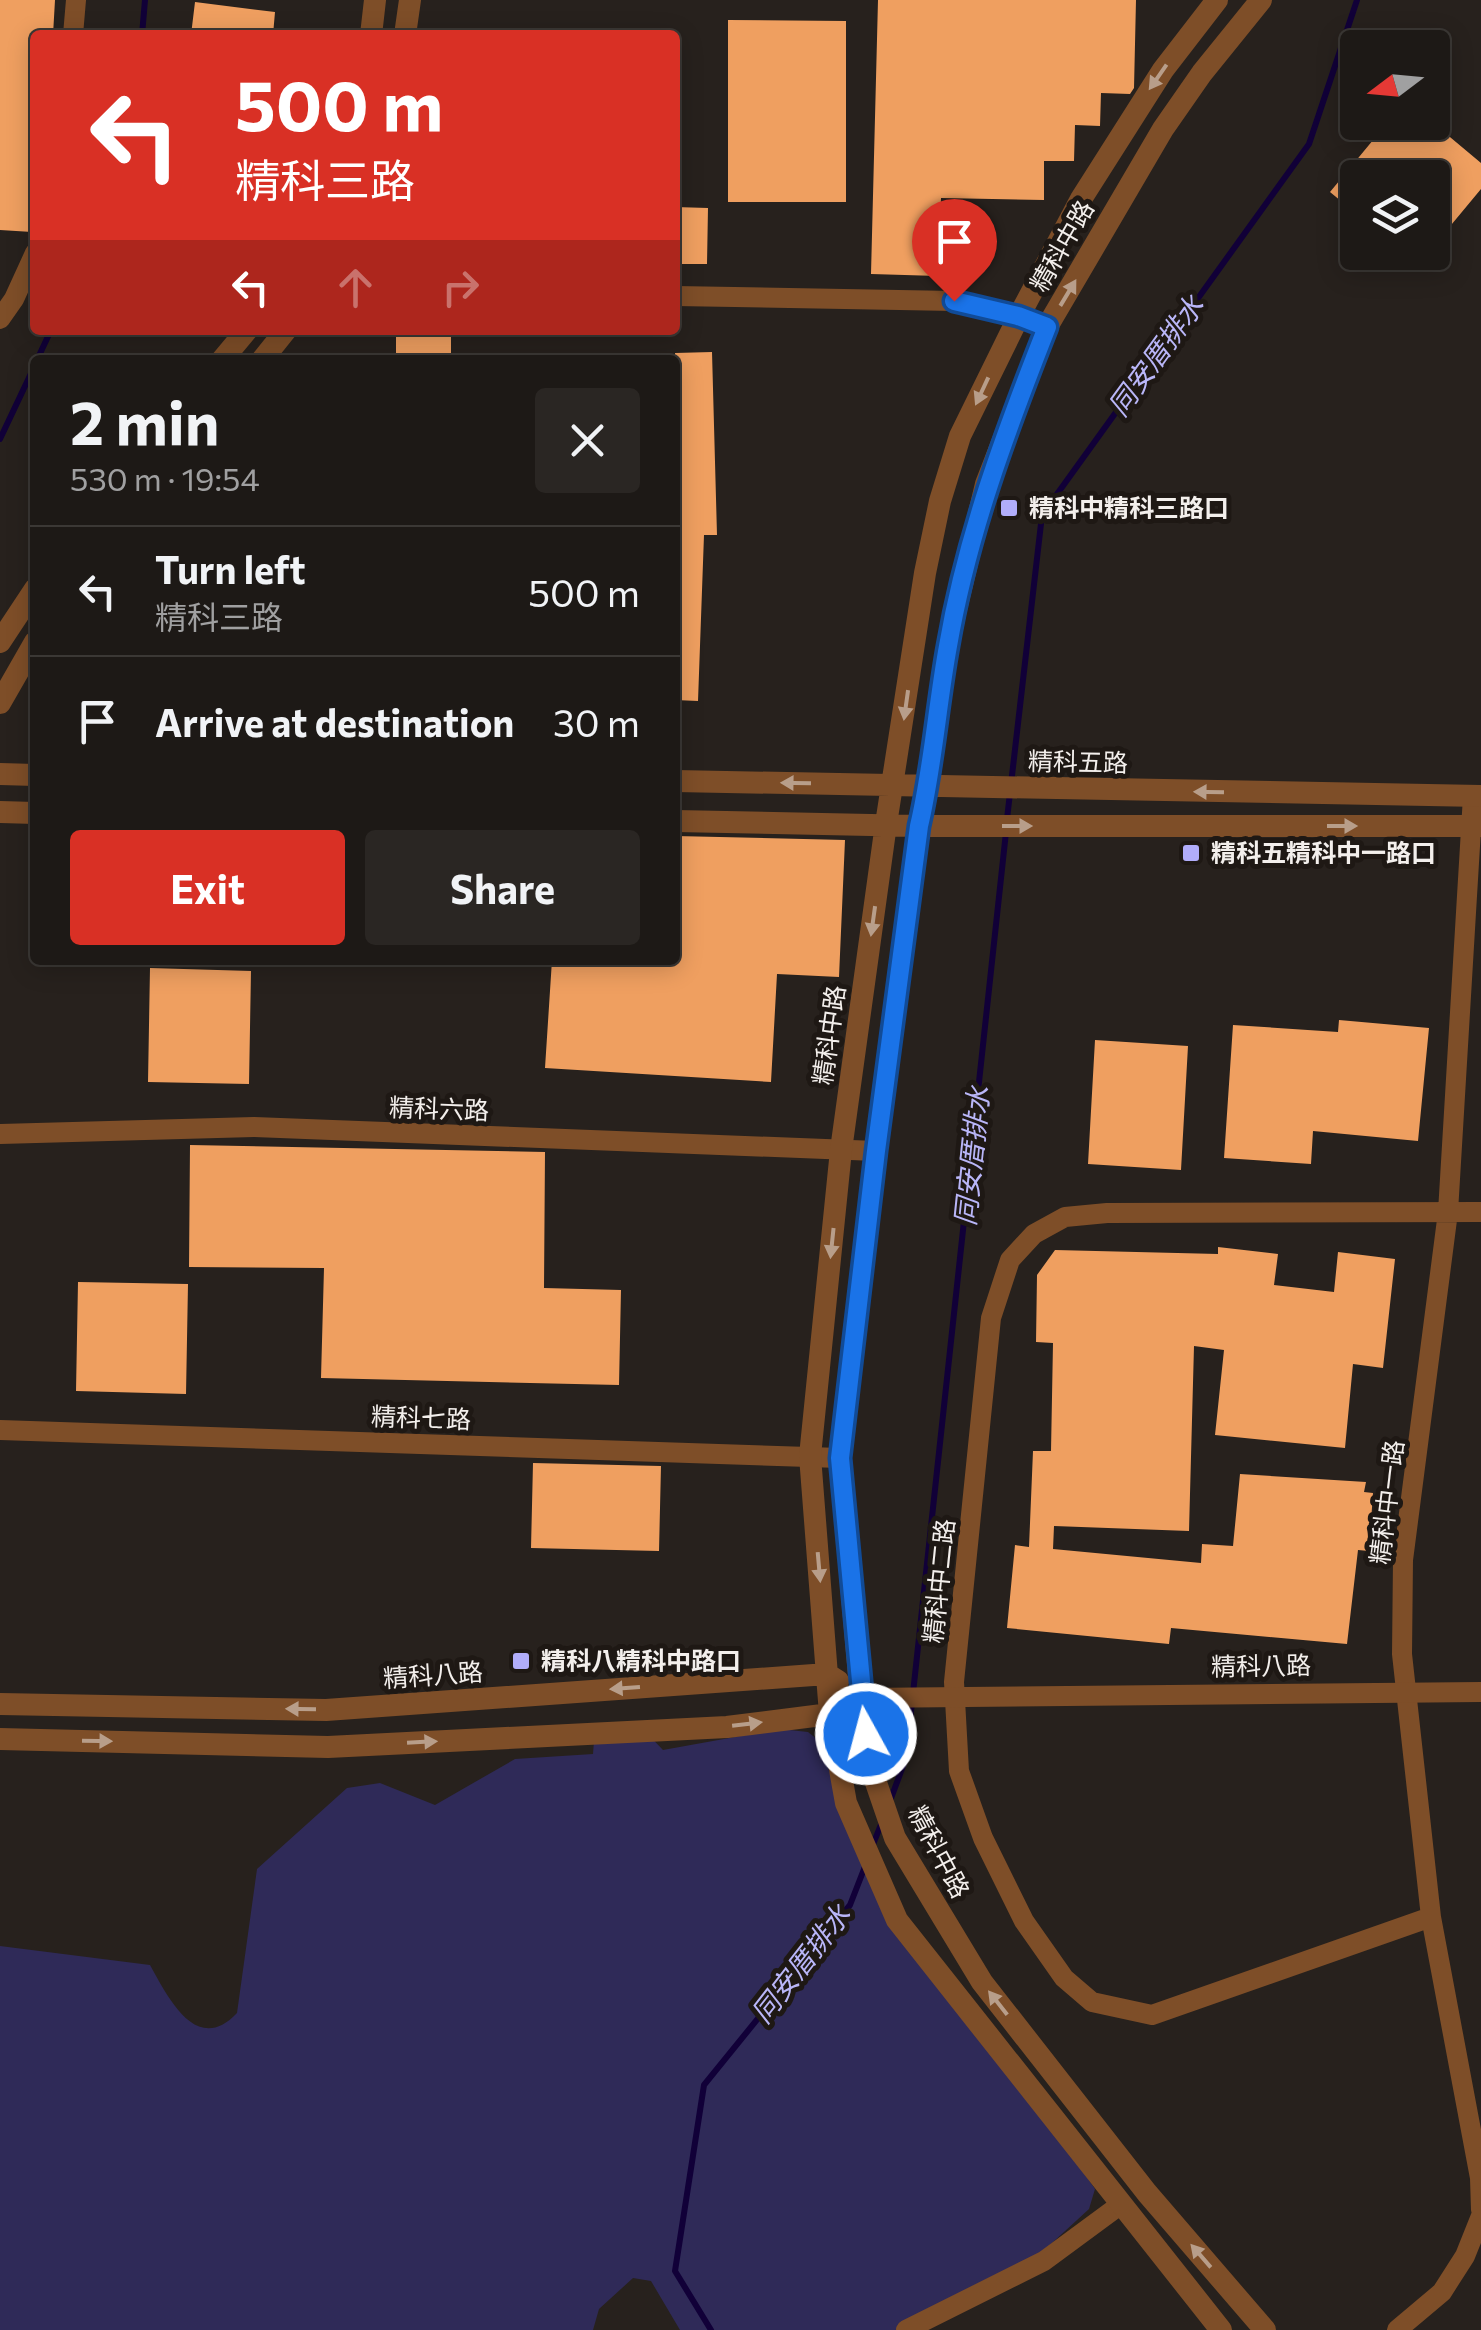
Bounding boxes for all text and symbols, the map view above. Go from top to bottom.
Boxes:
north arrow [1340,30,1450,140]
map controls [1340,30,1450,270]
text: 500 m [235,60,443,145]
one-way arrow [1149,64,1168,91]
icon: left [70,70,200,200]
text: 精科三路 [235,151,415,206]
button: layers [1340,160,1450,270]
street label: 精科中路 [1023,195,1099,296]
pin [912,199,997,302]
icon: arrive [927,214,982,269]
icon: left [223,260,278,315]
icon: ahead [328,260,383,315]
icon: right [433,260,488,315]
one-way arrow [1059,279,1076,307]
water label: 同安厝排水 [1100,287,1211,422]
one-way arrow [973,377,990,406]
text: 2 min [70,384,219,457]
button: close [535,388,640,493]
text: 530 m · 19:54 [70,458,260,498]
place label: 精科中精科三路口 [1029,492,1229,522]
marker: 精科中精科三路口 [998,497,1020,519]
text: Turn left [155,545,306,592]
icon: left [70,564,125,619]
text: 500 m [528,568,640,615]
text: 精科三路 [155,596,283,636]
one-way arrow [897,689,913,721]
icon: arrive [70,694,125,749]
text: Arrive at destination [155,698,514,745]
text: 30 m [553,698,640,745]
street label: 精科五路 [1028,745,1128,777]
one-way arrow [780,775,812,791]
one-way arrow [1192,783,1224,799]
one-way arrow [1001,818,1033,834]
one-way arrow [1326,818,1358,834]
button: Exit [70,830,345,945]
button: Share [365,830,640,945]
place label: 精科五精科中一路口 [1211,837,1436,867]
marker: 精科五精科中一路口 [1180,842,1202,864]
one-way arrow [864,905,880,937]
street label: 精科中路 [806,983,850,1086]
water label: 同安厝排水 [947,1083,995,1227]
street label: 精科六路 [389,1091,490,1125]
one-way arrow [824,1228,840,1259]
street label: 精科七路 [371,1400,472,1434]
street label: 精科中一路 [1364,1438,1409,1566]
street label: 精科中二路 [917,1517,959,1645]
one-way arrow [811,1551,827,1583]
place label: 精科八精科中路口 [541,1645,741,1675]
street label: 精科八路 [1211,1649,1311,1681]
marker: 精科八精科中路口 [510,1650,532,1672]
street label: 精科八路 [382,1656,484,1692]
one-way arrow [609,1681,641,1697]
position arrow [814,1682,918,1786]
one-way arrow [285,1701,317,1717]
one-way arrow [731,1716,763,1732]
one-way arrow [82,1734,114,1750]
one-way arrow [407,1734,439,1750]
street label: 精科中路 [903,1800,977,1903]
water label: 同安厝排水 [744,1896,858,2029]
one-way arrow [988,1990,1009,2015]
one-way arrow [1191,2244,1213,2269]

